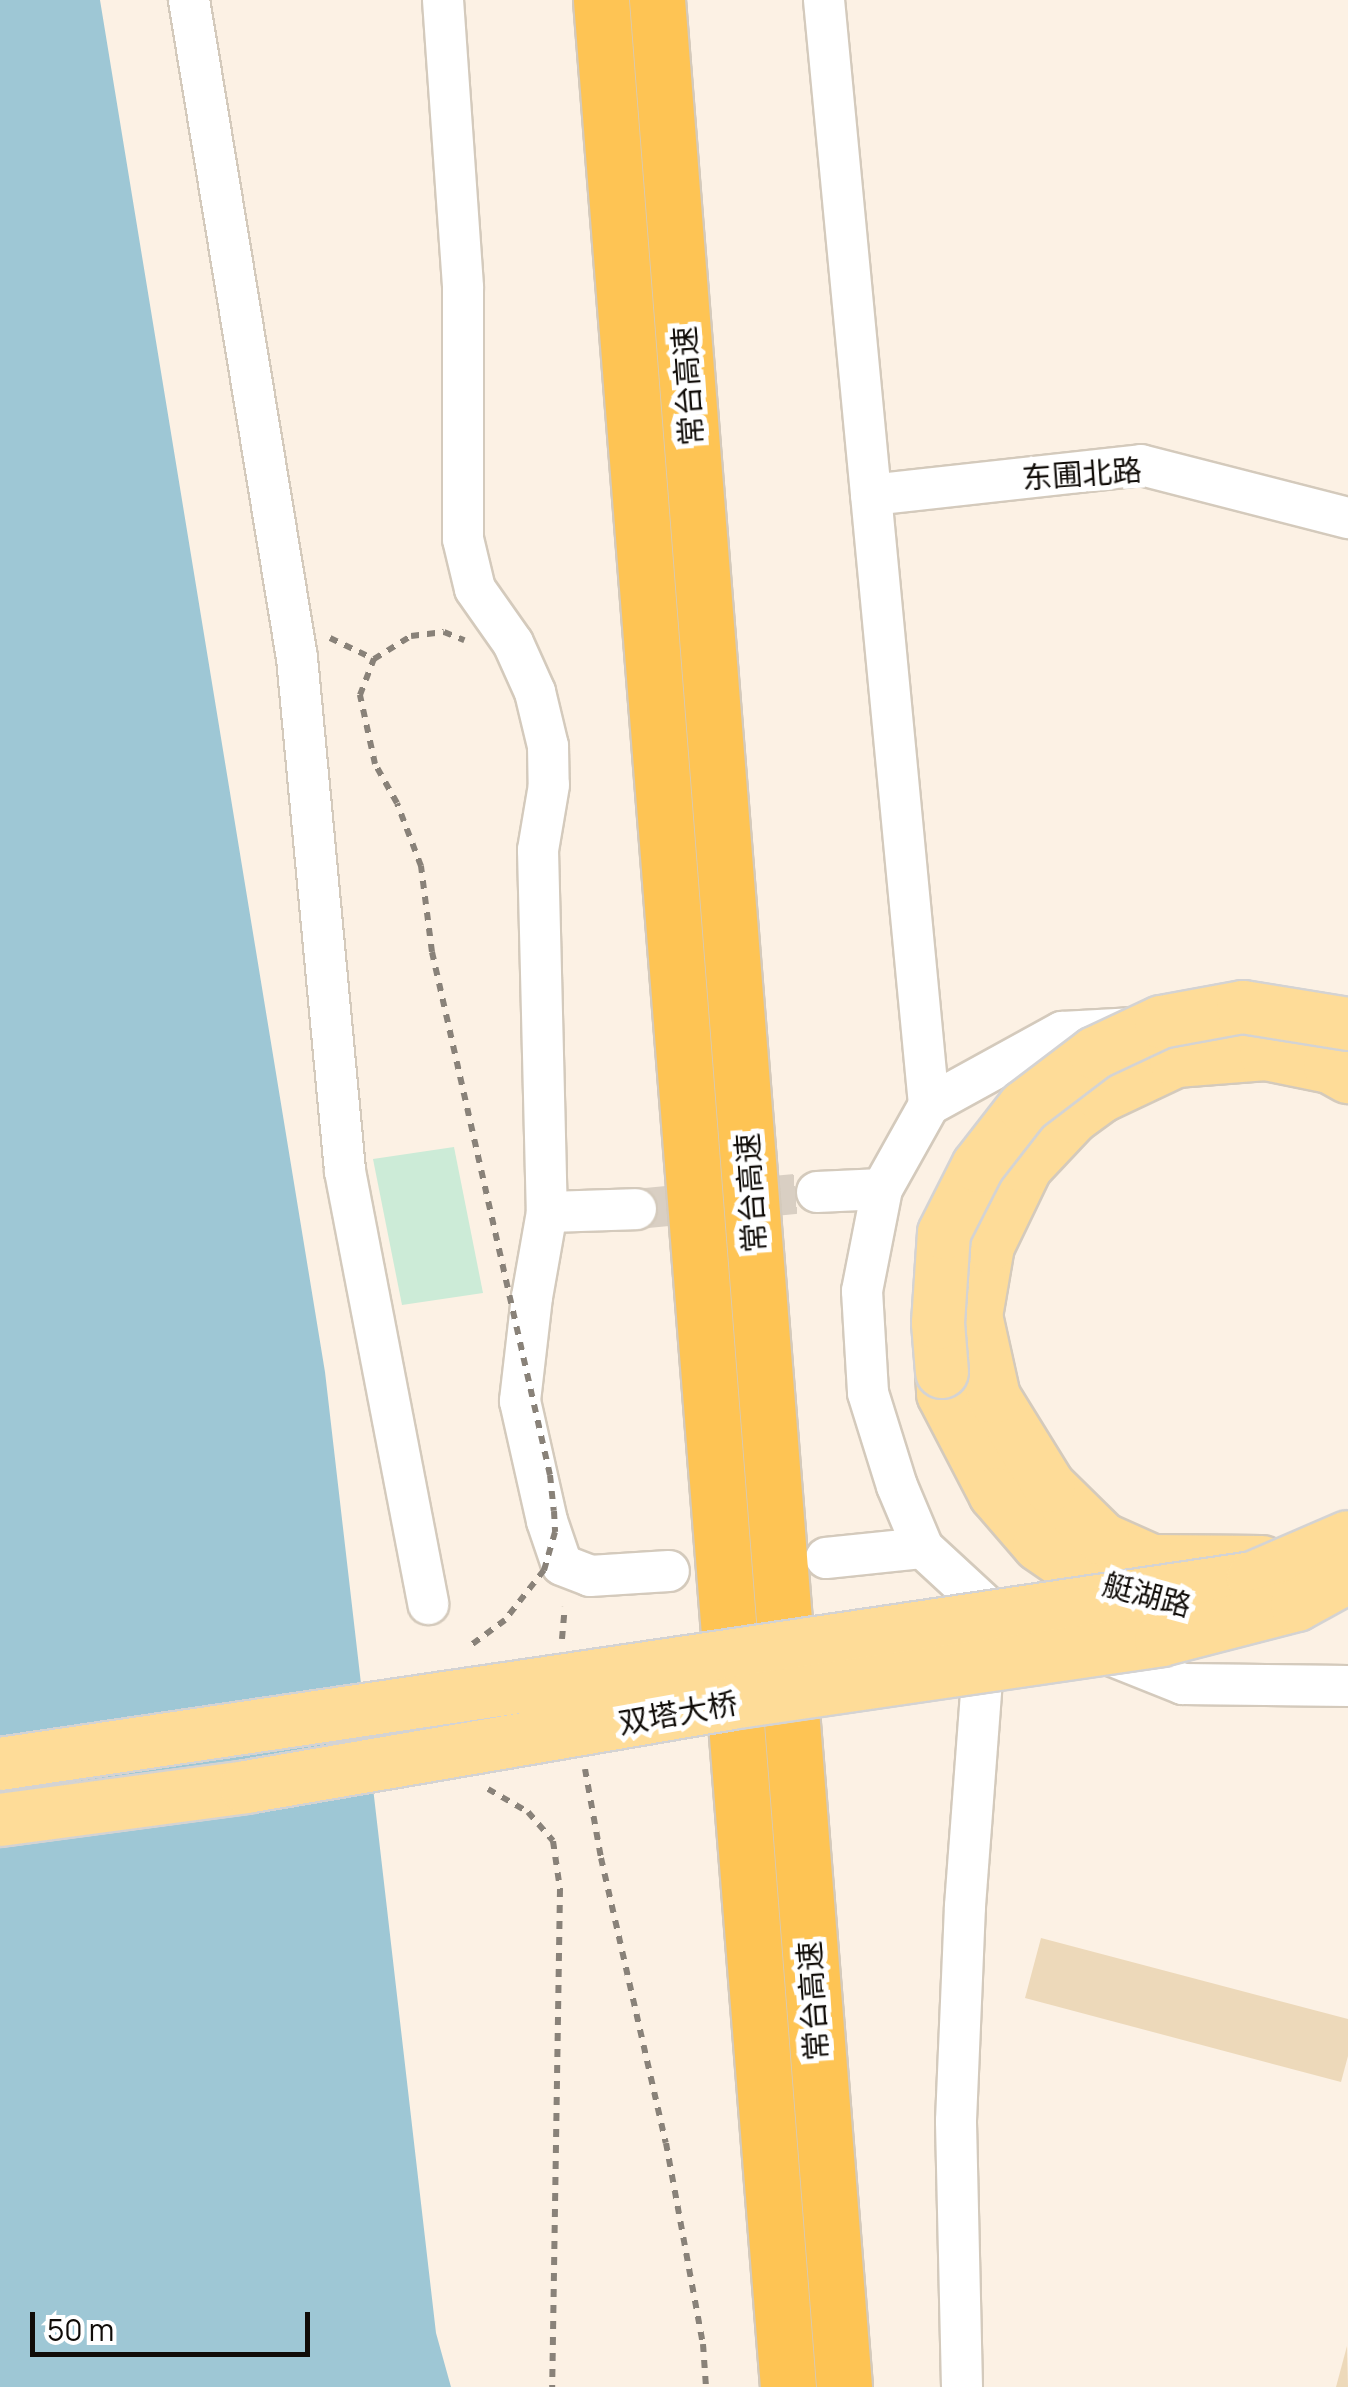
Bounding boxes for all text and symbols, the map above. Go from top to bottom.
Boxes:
street label: 常台高速 [666,325,710,447]
street label: 东圃北路 [1021,452,1143,496]
street label: 常台高速 [729,1132,773,1254]
street label: 艇湖路 [1099,1566,1195,1624]
street label: 双塔大桥 [616,1685,740,1741]
street label: 常台高速 [791,1940,835,2062]
scale bar [35,2292,315,2354]
text: 50 m [47,2309,114,2350]

